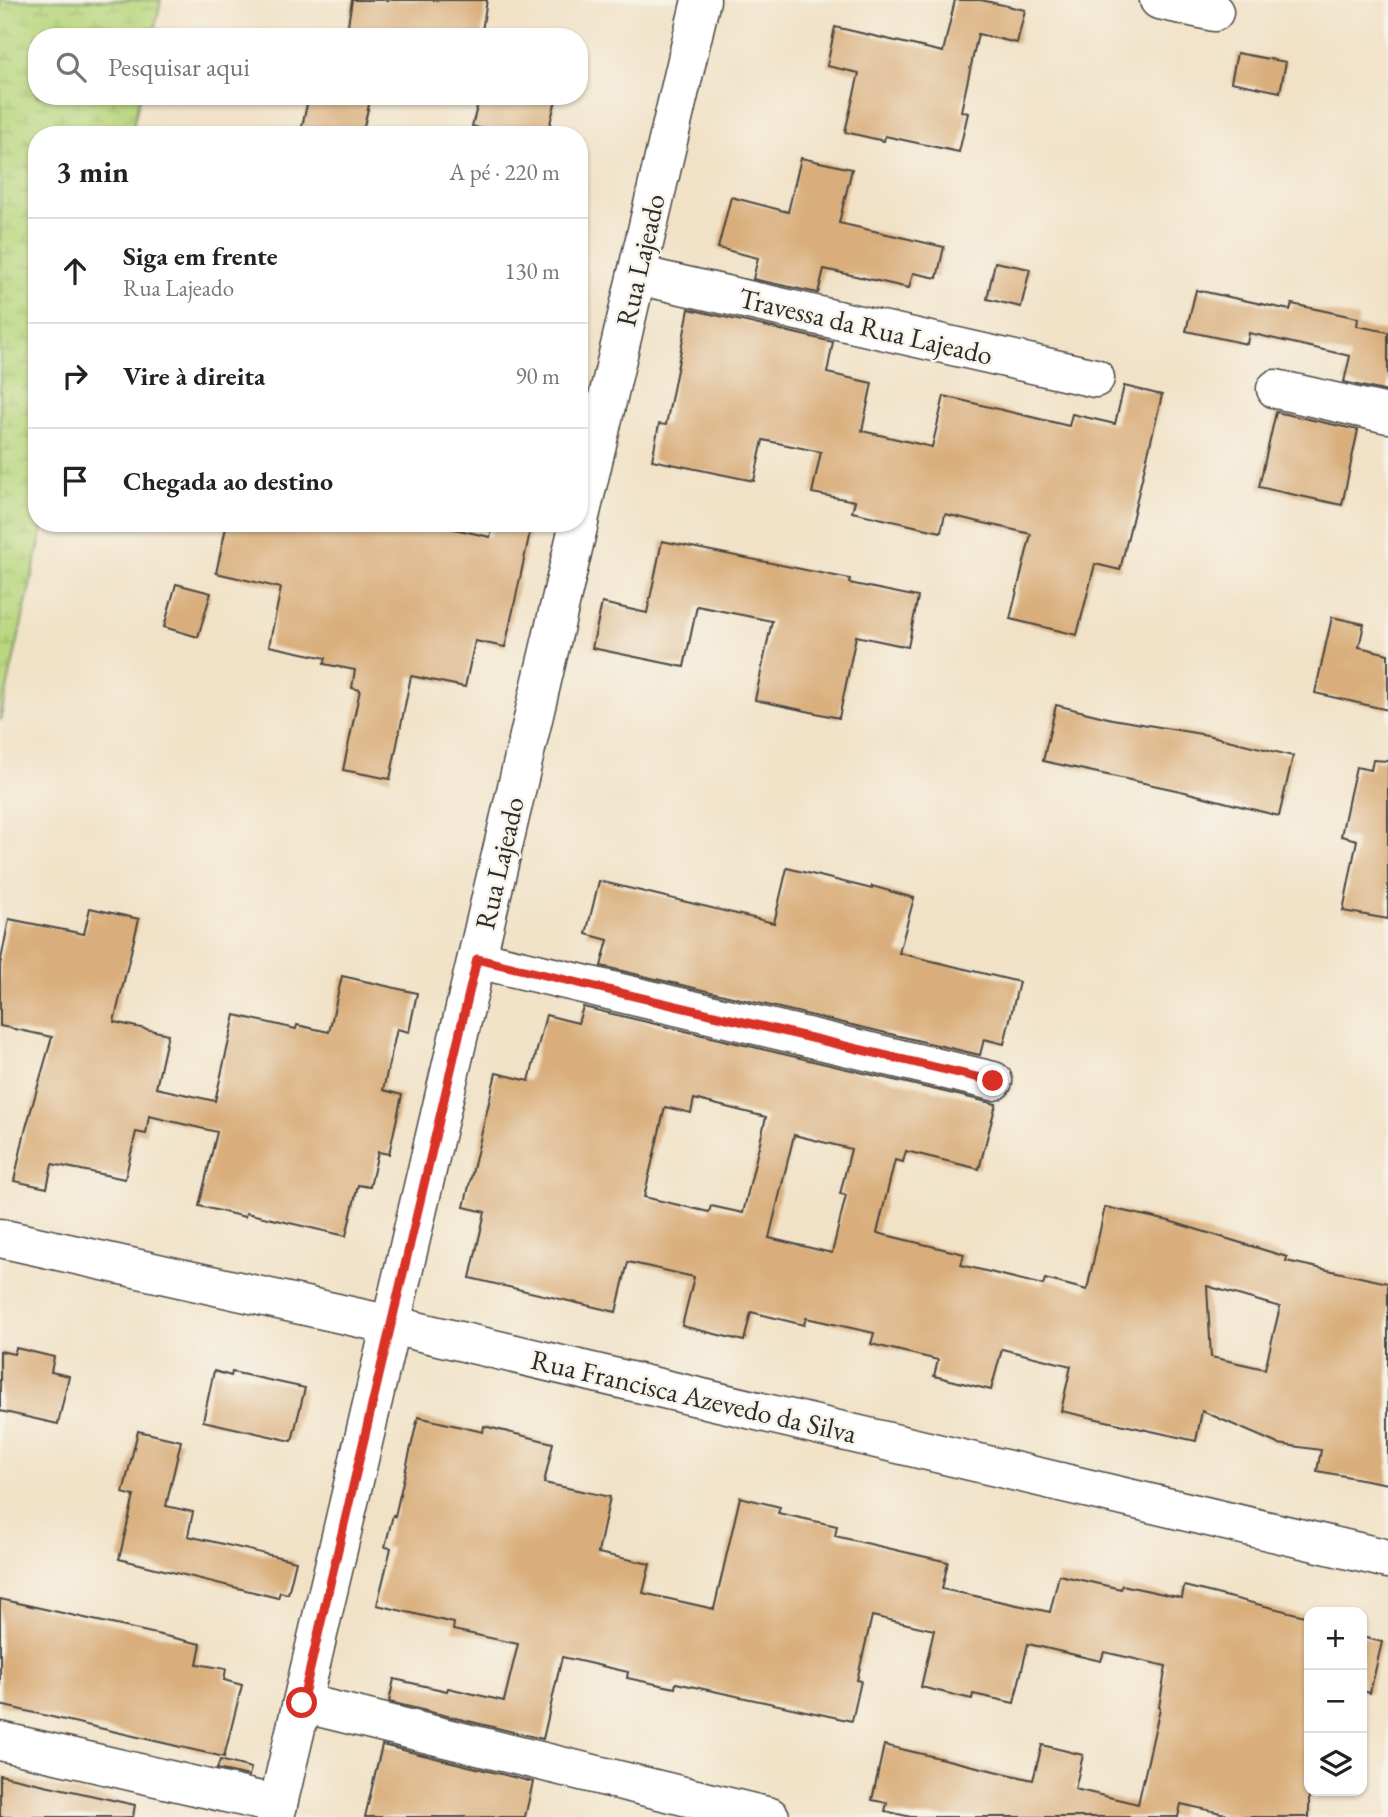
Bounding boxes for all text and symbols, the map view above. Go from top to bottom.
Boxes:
search box [28,28,588,105]
icon: search [52,48,90,86]
text: Pesquisar aqui [108,50,250,84]
text: 3 min [56,152,129,191]
text: A pé · 220 m [449,157,560,187]
street label: Rua Lajeado [607,190,673,330]
text: Siga em frente [123,239,278,273]
icon: ahead [56,252,94,290]
text: 130 m [504,256,560,286]
text: Rua Lajeado [123,273,234,303]
street label: Travessa da Rua Lajeado [736,279,996,373]
icon: right [56,357,94,395]
text: Vire à direita [123,359,265,393]
text: 90 m [515,361,560,391]
icon: arrive [56,462,94,500]
text: Chegada ao destino [123,464,333,498]
street label: Rua Lajeado [466,793,532,933]
route end [977,1065,1008,1096]
street label: Rua Francisca Azevedo da Silva [528,1341,861,1451]
map controls [1304,1607,1367,1796]
button: + [1304,1607,1367,1670]
button: − [1304,1670,1367,1733]
route start [286,1687,317,1718]
button: layers [1304,1733,1367,1796]

